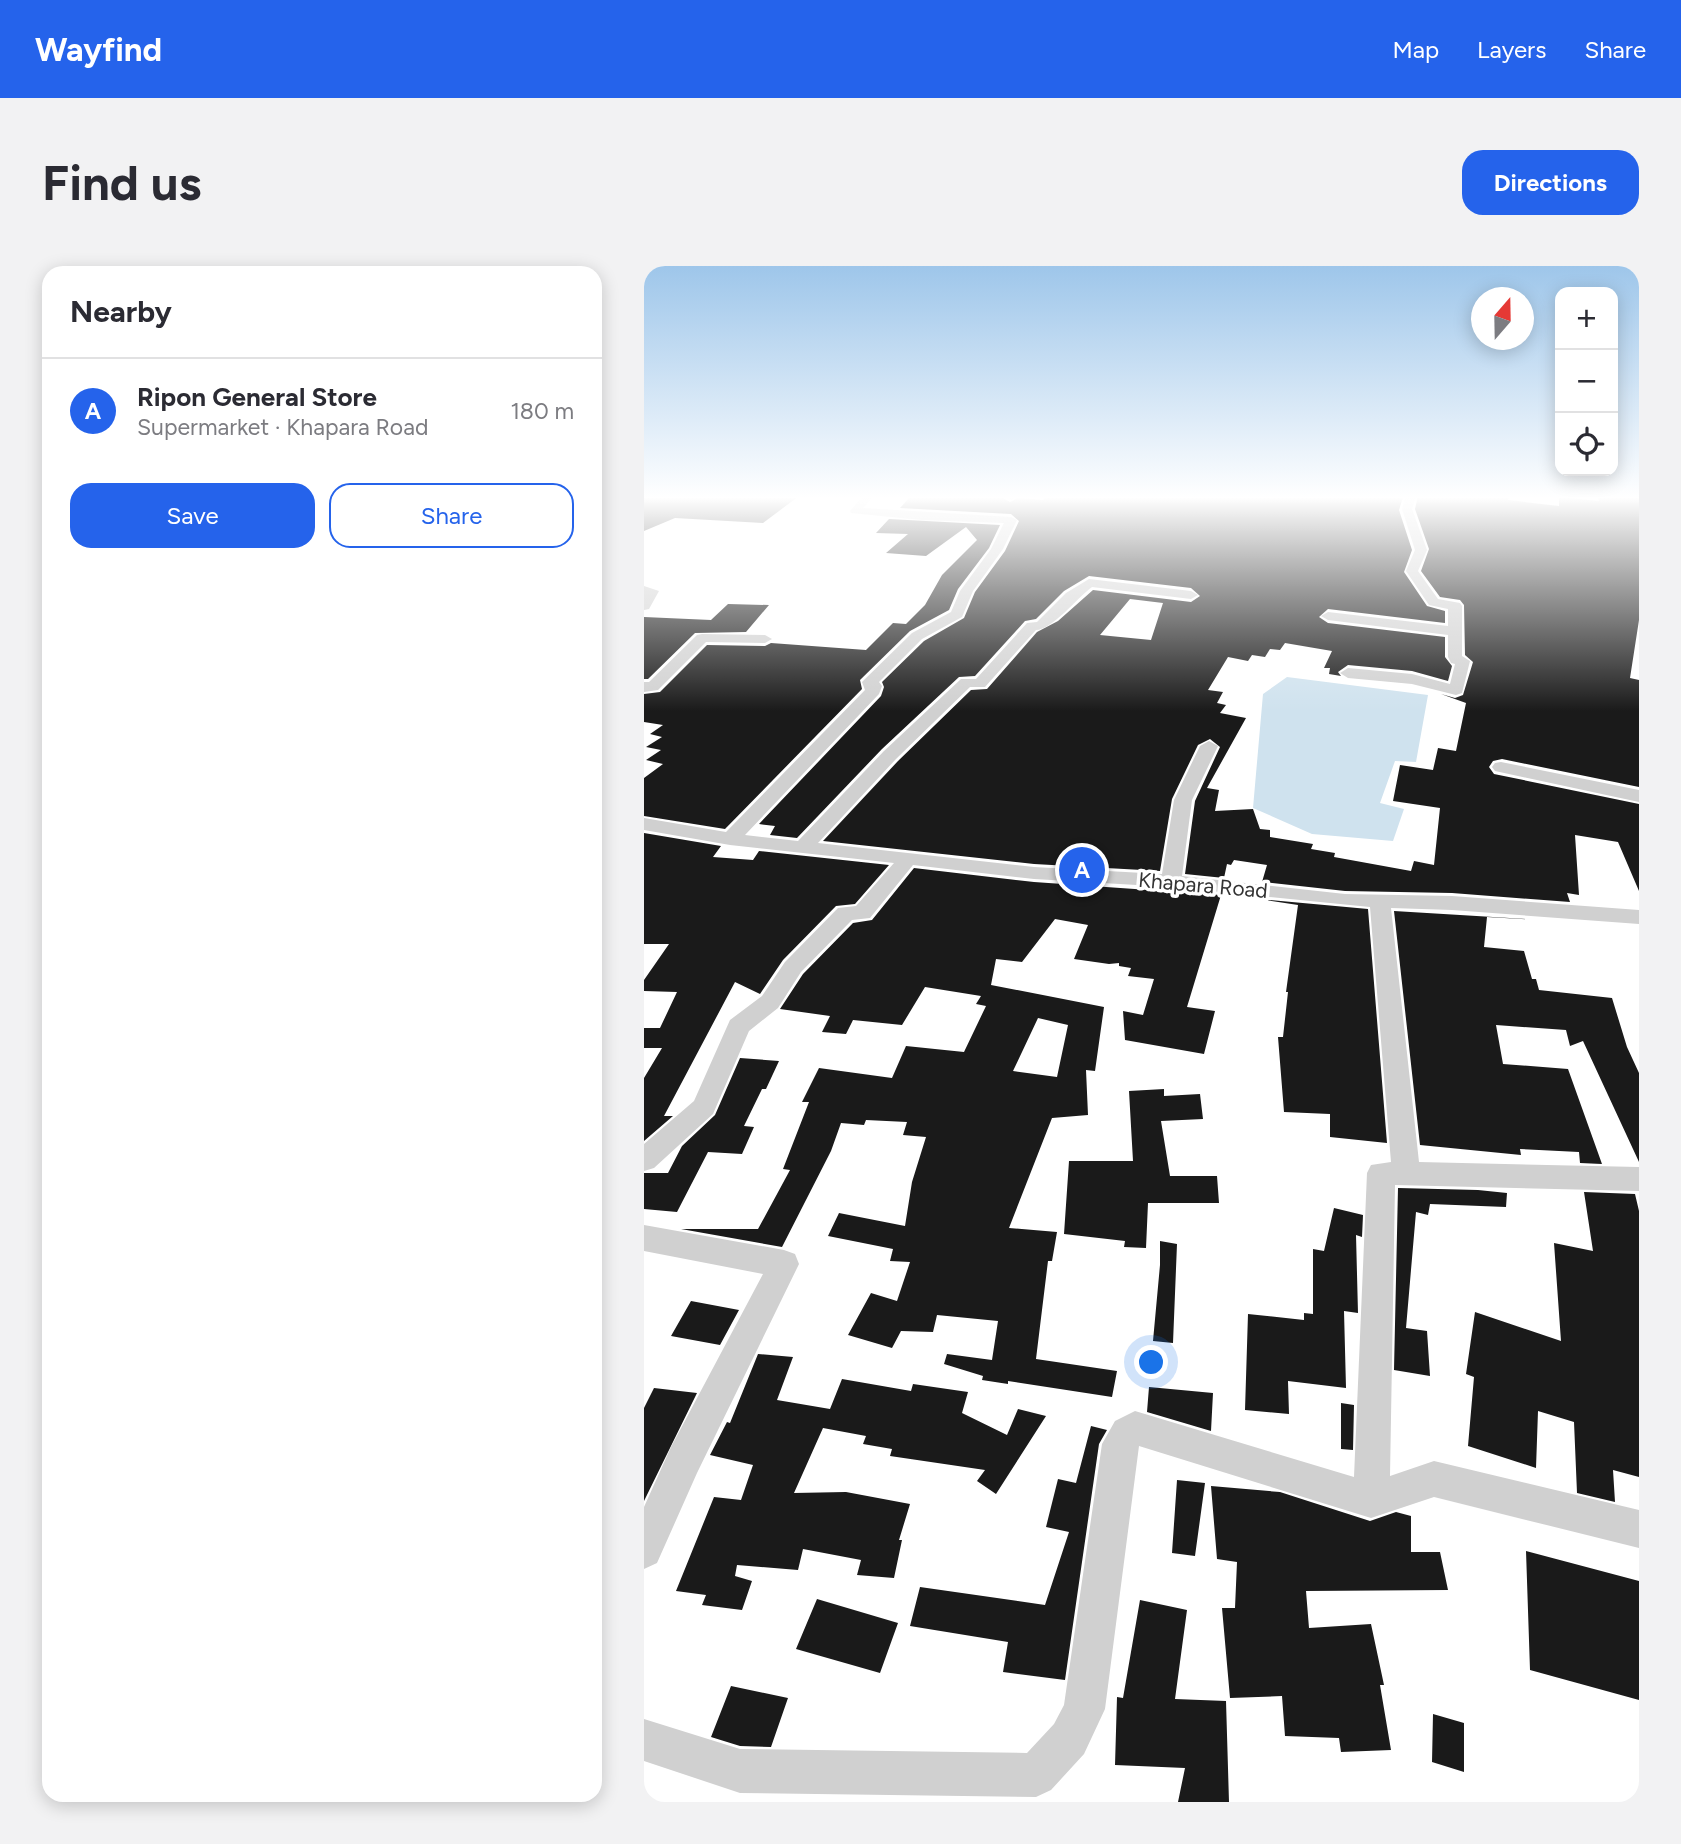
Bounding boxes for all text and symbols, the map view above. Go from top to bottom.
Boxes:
text: Wayfind [35,30,162,69]
text: Map [1392,35,1439,64]
text: Layers [1477,35,1546,64]
text: Share [1584,35,1646,64]
button: Directions [1462,150,1639,215]
text: Find us [42,153,201,212]
north arrow [1471,287,1534,350]
map controls [1555,287,1618,476]
button: + [1555,287,1618,350]
text: Nearby [70,293,172,330]
button: − [1555,350,1618,413]
text: Ripon General Store [137,381,377,413]
text: A [85,397,101,425]
text: 180 m [510,397,574,425]
text: Supermarket · Khapara Road [137,413,428,441]
button: locate [1555,413,1618,476]
button: Save [70,483,315,548]
button: Share [329,483,574,548]
pin: A [1059,844,1105,896]
street label: Khapara Road [1137,867,1269,903]
your location [1134,1345,1168,1379]

